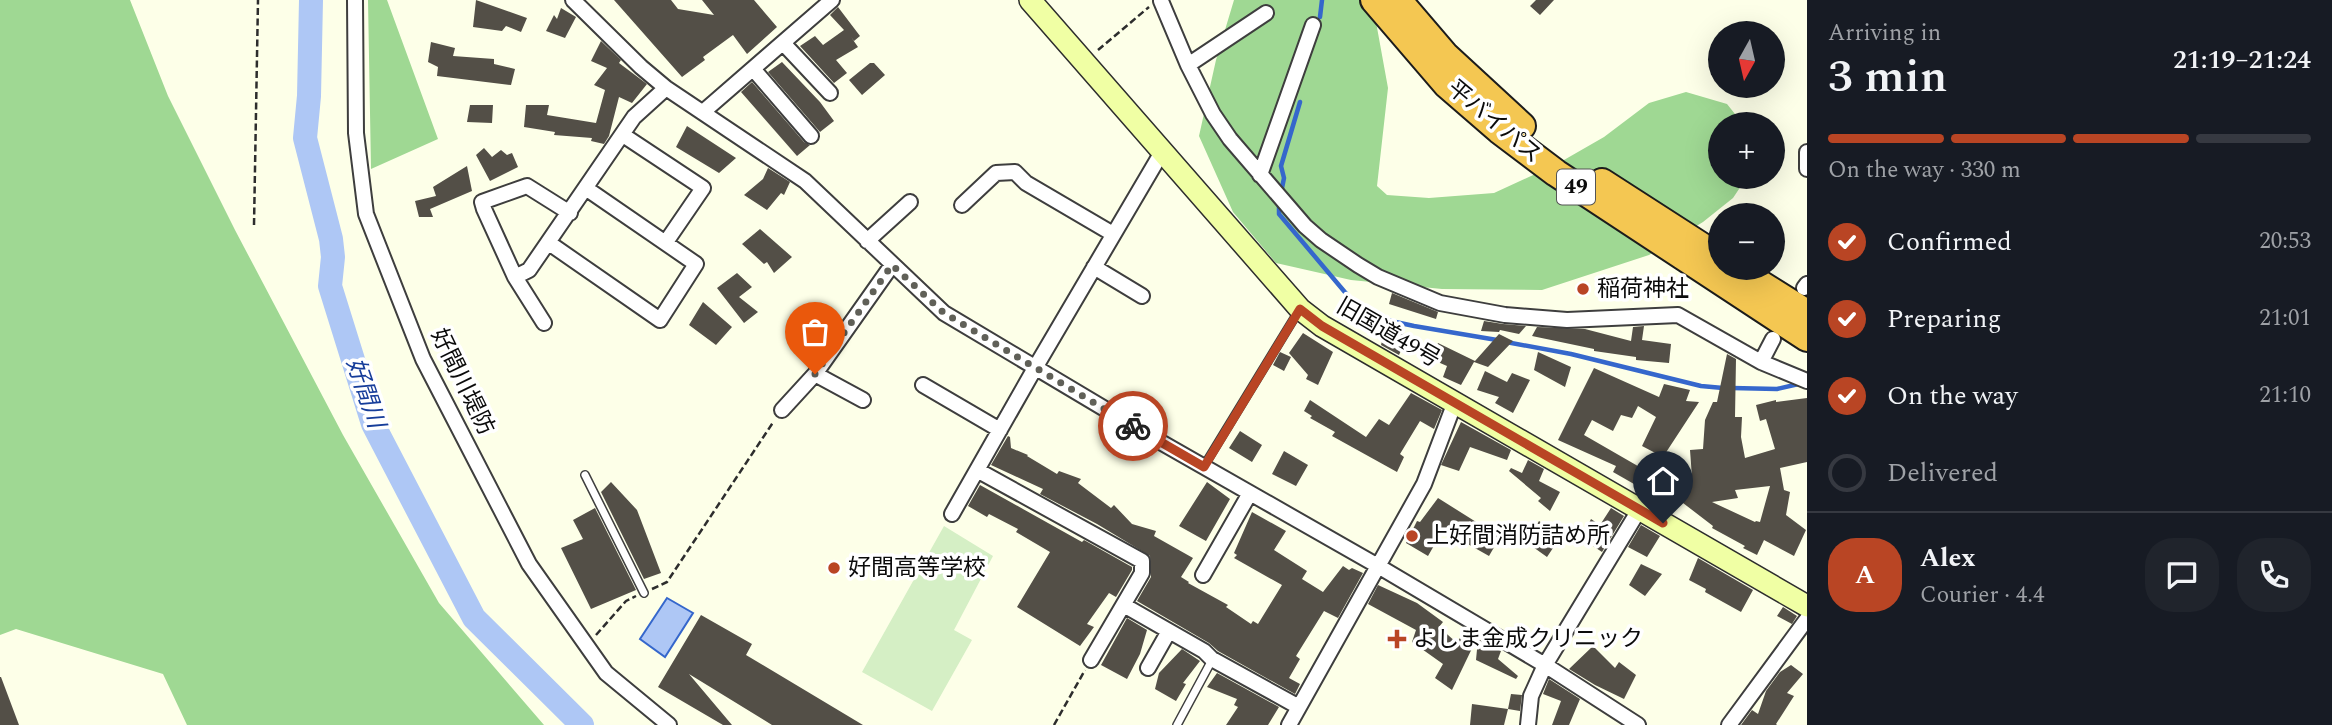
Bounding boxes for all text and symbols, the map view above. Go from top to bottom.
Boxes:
text: Arriving in [1828,16,1941,51]
north arrow [1708,21,1785,98]
map controls [1708,21,1785,280]
text: 21:19–21:24 [2173,40,2311,80]
text: 3 min [1828,42,1947,112]
street label: 平バイパス [1439,72,1549,172]
button: + [1708,112,1785,189]
text: On the way · 330 m [1828,153,2021,188]
road number: 49 [1557,170,1595,204]
button: − [1708,203,1785,280]
text: Confirmed [1887,222,2012,262]
icon: check [1828,223,1866,261]
text: 20:53 [2259,224,2311,259]
place label: 稲荷神社 [1597,272,1689,307]
marker: 稲荷神社 [1575,281,1591,297]
street label: 旧国道49号 [1329,289,1447,377]
text: Preparing [1887,299,2001,339]
icon: check [1828,300,1866,338]
text: 21:01 [2259,301,2311,336]
pin [785,302,845,374]
icon: bag [796,313,834,351]
street label: 好間川堤防 [421,323,503,441]
water label: 好間川 [336,353,395,436]
text: On the way [1887,376,2018,416]
icon: check [1828,377,1866,415]
text: 21:10 [2259,378,2311,413]
courier [1098,391,1168,461]
icon: bike [1114,407,1152,445]
pin [1633,451,1693,523]
text: Delivered [1887,453,1998,493]
icon: home [1644,462,1682,500]
place label: 上好間消防詰め所 [1426,519,1610,554]
marker: 上好間消防詰め所 [1404,528,1420,544]
text: Alex [1920,538,1975,578]
button: chat [2145,538,2219,612]
button: phone [2237,538,2311,612]
place label: 好間高等学校 [848,551,986,586]
text: A [1855,555,1875,595]
marker: 好間高等学校 [826,560,842,576]
text: Courier · 4.4 [1920,578,2045,613]
place label: よしま金成クリニック [1413,622,1643,657]
marker: よしま金成クリニック [1387,629,1407,649]

